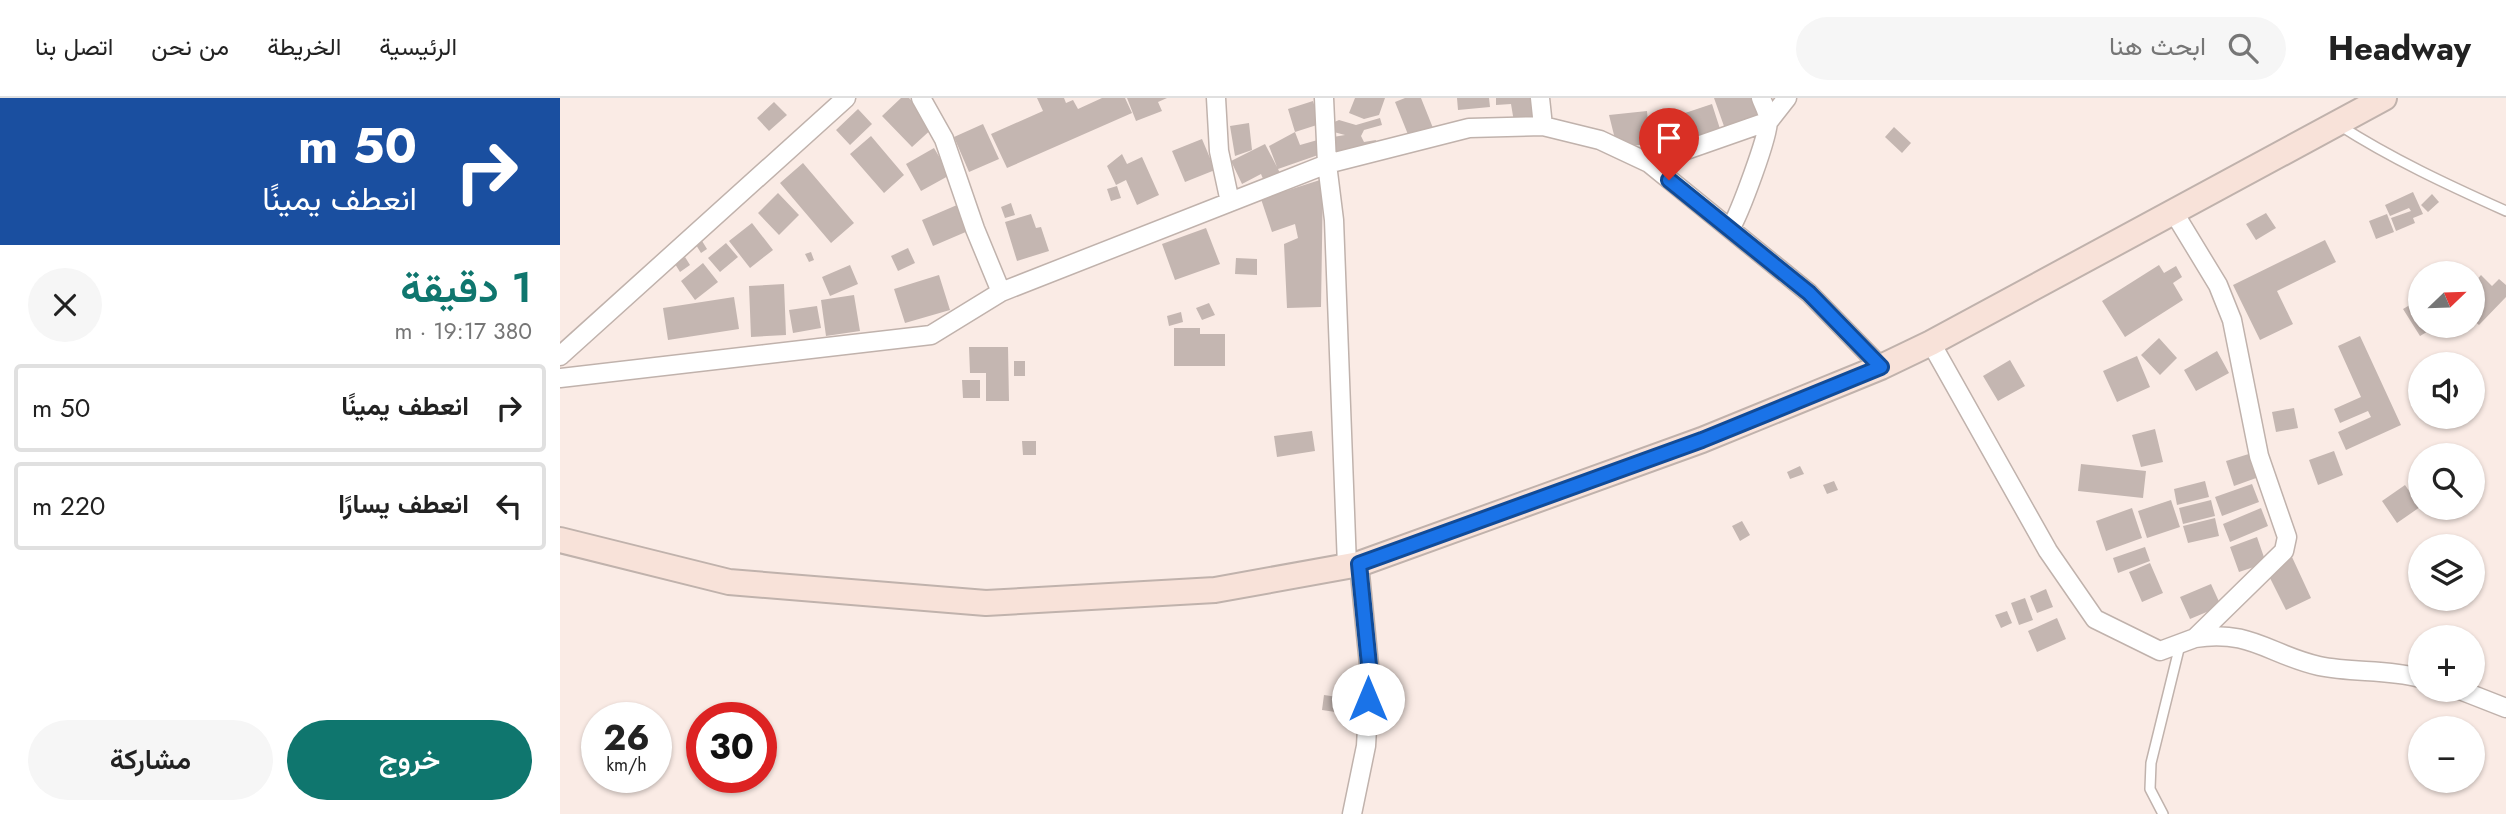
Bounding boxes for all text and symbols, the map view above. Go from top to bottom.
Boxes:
search box [1796,17,2286,80]
text: Headway [2328,25,2471,72]
text: ابحث هنا [2109,27,2206,65]
text: اتصل بنا [35,29,113,64]
text: من نحن [151,29,229,64]
text: الخريطة [267,29,341,64]
text: الرئيسية [379,29,457,64]
icon: search [2224,29,2262,67]
pin [1639,108,1699,180]
text: 50 m [298,111,417,181]
icon: arrive [1650,119,1688,157]
icon: right [441,126,532,217]
text: انعطف يمينًا [262,176,417,222]
text: 1 دقيقة [400,257,532,318]
north arrow [2408,261,2485,338]
map controls [2408,261,2485,793]
button: close [28,268,102,342]
text: 380 m · 19:17 [395,314,532,348]
button: sound [2408,352,2485,429]
text: انعطف يمينًا [341,387,469,425]
text: 50 m [32,389,90,427]
icon: right [490,389,528,427]
button: search [2408,443,2485,520]
text: انعطف يسارًا [338,485,469,523]
text: 220 m [32,487,105,525]
icon: left [490,487,528,525]
button: layers [2408,534,2485,611]
button: + [2408,625,2485,702]
position arrow [1331,662,1405,736]
speed limit sign: 30 [686,702,777,793]
text: 26 [603,713,650,763]
button: − [2408,716,2485,793]
button: مشاركة [28,720,273,800]
button: خروج [287,720,532,800]
text: km/h [606,752,647,778]

